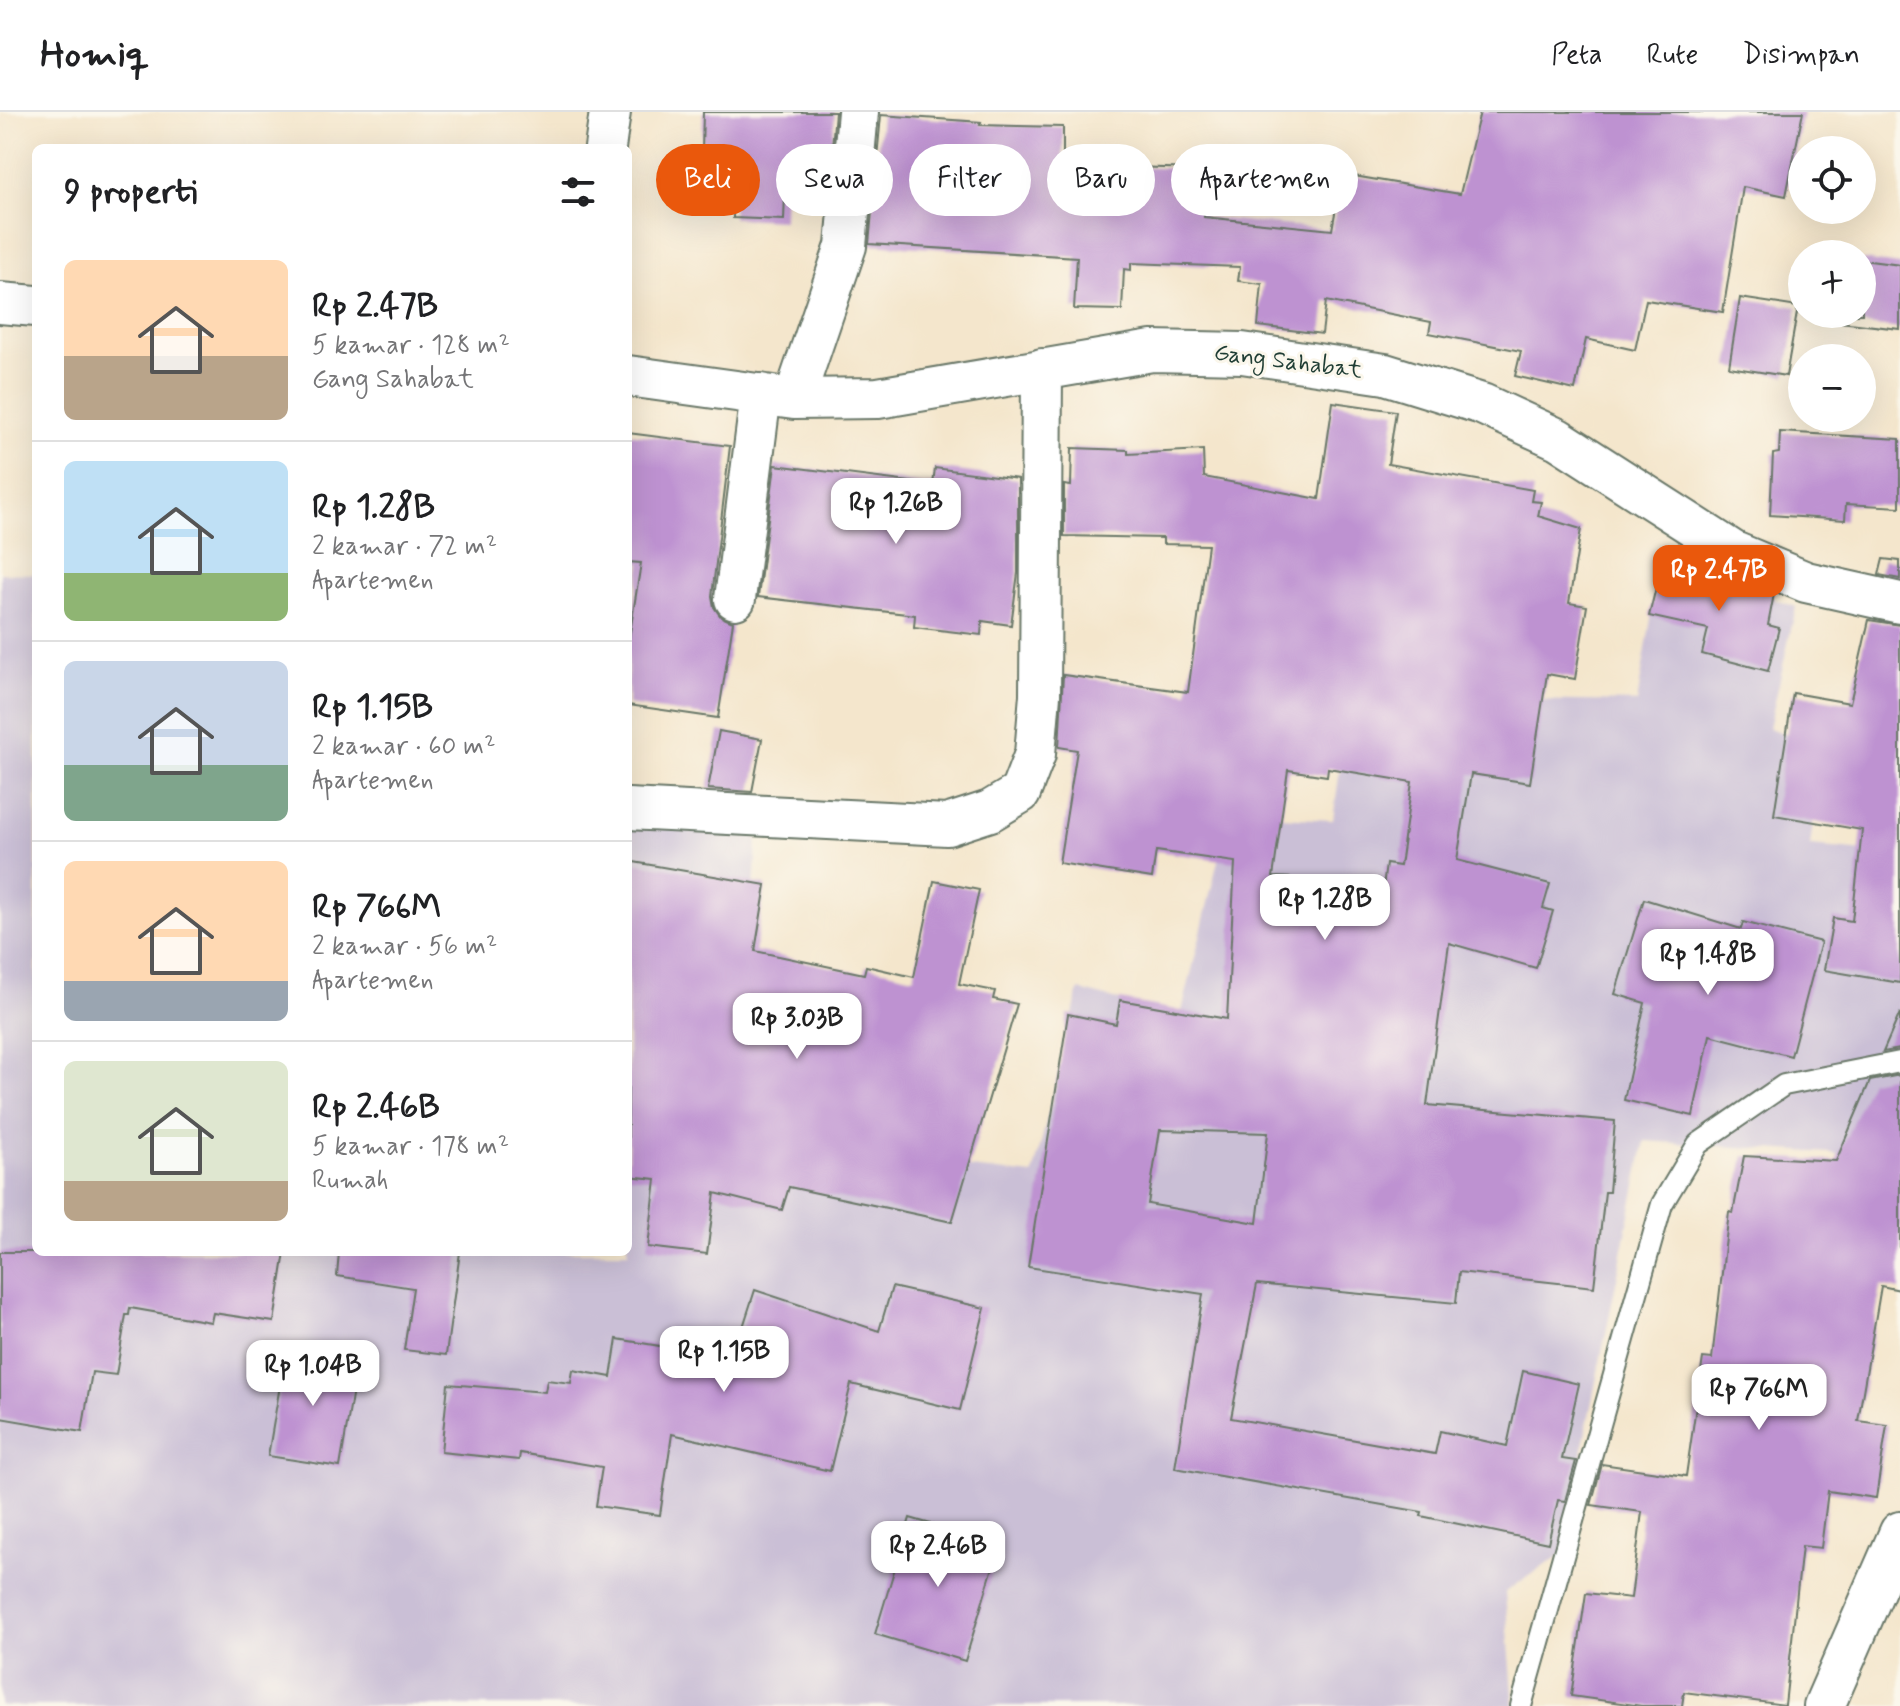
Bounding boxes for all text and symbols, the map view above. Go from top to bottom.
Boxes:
text: Homiq [40,31,149,80]
text: Peta [1551,37,1602,74]
text: Rute [1646,37,1698,74]
text: Disimpan [1742,37,1860,74]
map controls [1788,136,1876,432]
button: locate [1788,136,1876,224]
chip: Beli [656,144,760,216]
chip: Sewa [776,144,893,216]
chip: Filter [909,144,1031,216]
chip: Baru [1047,144,1155,216]
chip: Apartemen [1171,144,1358,216]
text: 9 properti [64,170,197,215]
icon: filters [556,170,600,214]
button: + [1788,240,1876,328]
text: Rp 2.47B [312,284,438,329]
icon: home [128,292,224,388]
text: 5 kamar · 128 m² [312,329,510,363]
street label: Gang Sahabat [1212,338,1364,388]
button: − [1788,344,1876,432]
text: Gang Sahabat [312,363,474,397]
pin: Rp 1.26B [813,478,979,546]
text: Rp 1.28B [312,485,435,530]
text: Rp 1.26B [849,487,943,521]
icon: home [128,493,224,589]
text: 2 kamar · 72 m² [312,530,497,564]
pin: Rp 2.47B [1636,545,1802,613]
text: Rp 2.47B [1671,554,1767,588]
text: Apartemen [312,564,434,598]
text: Rp 1.15B [312,685,433,730]
icon: home [128,693,224,789]
text: 2 kamar · 60 m² [312,730,496,764]
text: Apartemen [312,764,434,798]
pin: Rp 1.28B [1242,874,1408,942]
text: Rp 1.28B [1278,883,1372,917]
text: Rp 766M [312,885,441,930]
icon: home [128,893,224,989]
pin: Rp 1.48B [1625,929,1791,997]
text: 2 kamar · 56 m² [312,930,497,964]
text: Rp 1.48B [1660,938,1756,972]
text: Apartemen [312,964,434,998]
pin: Rp 3.03B [714,993,880,1061]
text: Rp 3.03B [751,1002,843,1036]
text: Rp 2.46B [312,1085,440,1130]
icon: home [128,1093,224,1189]
text: 5 kamar · 178 m² [312,1130,509,1164]
text: Rumah [312,1164,388,1198]
pin: Rp 1.15B [641,1326,807,1394]
text: Rp 1.15B [678,1335,770,1369]
pin: Rp 1.04B [230,1340,396,1408]
text: Rp 1.04B [264,1349,362,1383]
pin: Rp 766M [1685,1364,1833,1432]
text: Rp 766M [1710,1373,1808,1407]
pin: Rp 2.46B [855,1521,1021,1589]
text: Rp 2.46B [889,1530,987,1564]

